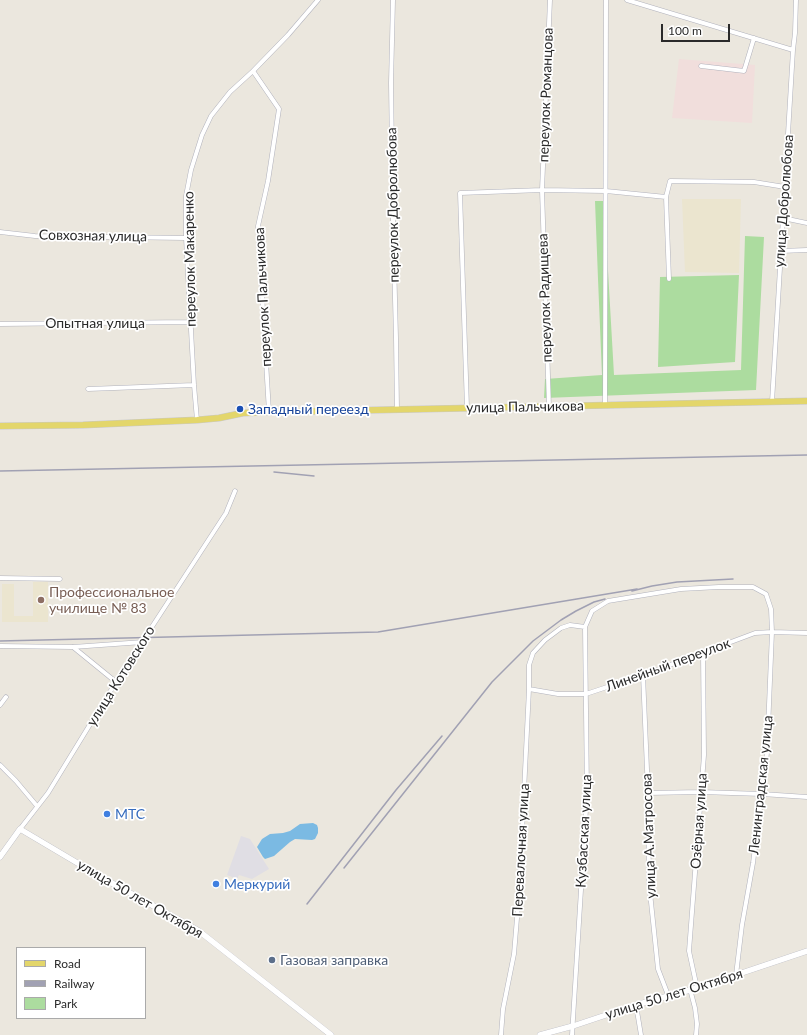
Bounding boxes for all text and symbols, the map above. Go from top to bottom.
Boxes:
scale bar [663,16,732,42]
text: 100 m [668,23,702,38]
street label: переулок Романцова [535,27,557,163]
street label: переулок Добролюбова [383,127,403,283]
street label: улица Добролюбова [771,134,797,268]
street label: переулок Макаренко [180,191,200,327]
street label: Совхозная улица [39,227,147,245]
street label: переулок Пальчикова [251,227,275,367]
street label: переулок Радищева [534,233,556,363]
street label: Опытная улица [45,315,145,331]
street label: улица Пальчикова [466,398,584,416]
place label: Западный переезд [248,401,369,417]
marker: Западный переезд [235,404,245,414]
place label: Профессиональное училище № 83 [49,584,174,616]
marker: Профессиональное училище № 83 [36,595,46,605]
street label: улица Котовского [83,623,159,729]
street label: Линейный переулок [603,635,733,695]
street label: Ленинградская улица [745,715,777,855]
street label: Озёрная улица [687,772,711,870]
street label: улица А.Матросова [638,773,660,899]
street label: Кузбасская улица [573,774,595,888]
street label: Перевалочная улица [509,783,533,917]
place label: МТС [115,806,145,822]
marker: МТС [102,809,112,819]
street label: улица 50 лет Октября [74,856,206,942]
place label: Меркурий [224,876,290,892]
marker: Меркурий [211,879,221,889]
legend [16,947,146,1019]
place label: Газовая заправка [280,952,388,968]
marker: Газовая заправка [267,955,277,965]
text: Road [54,956,81,971]
street label: улица 50 лет Октября [603,965,745,1023]
text: Railway [54,976,94,991]
text: Park [54,996,77,1011]

